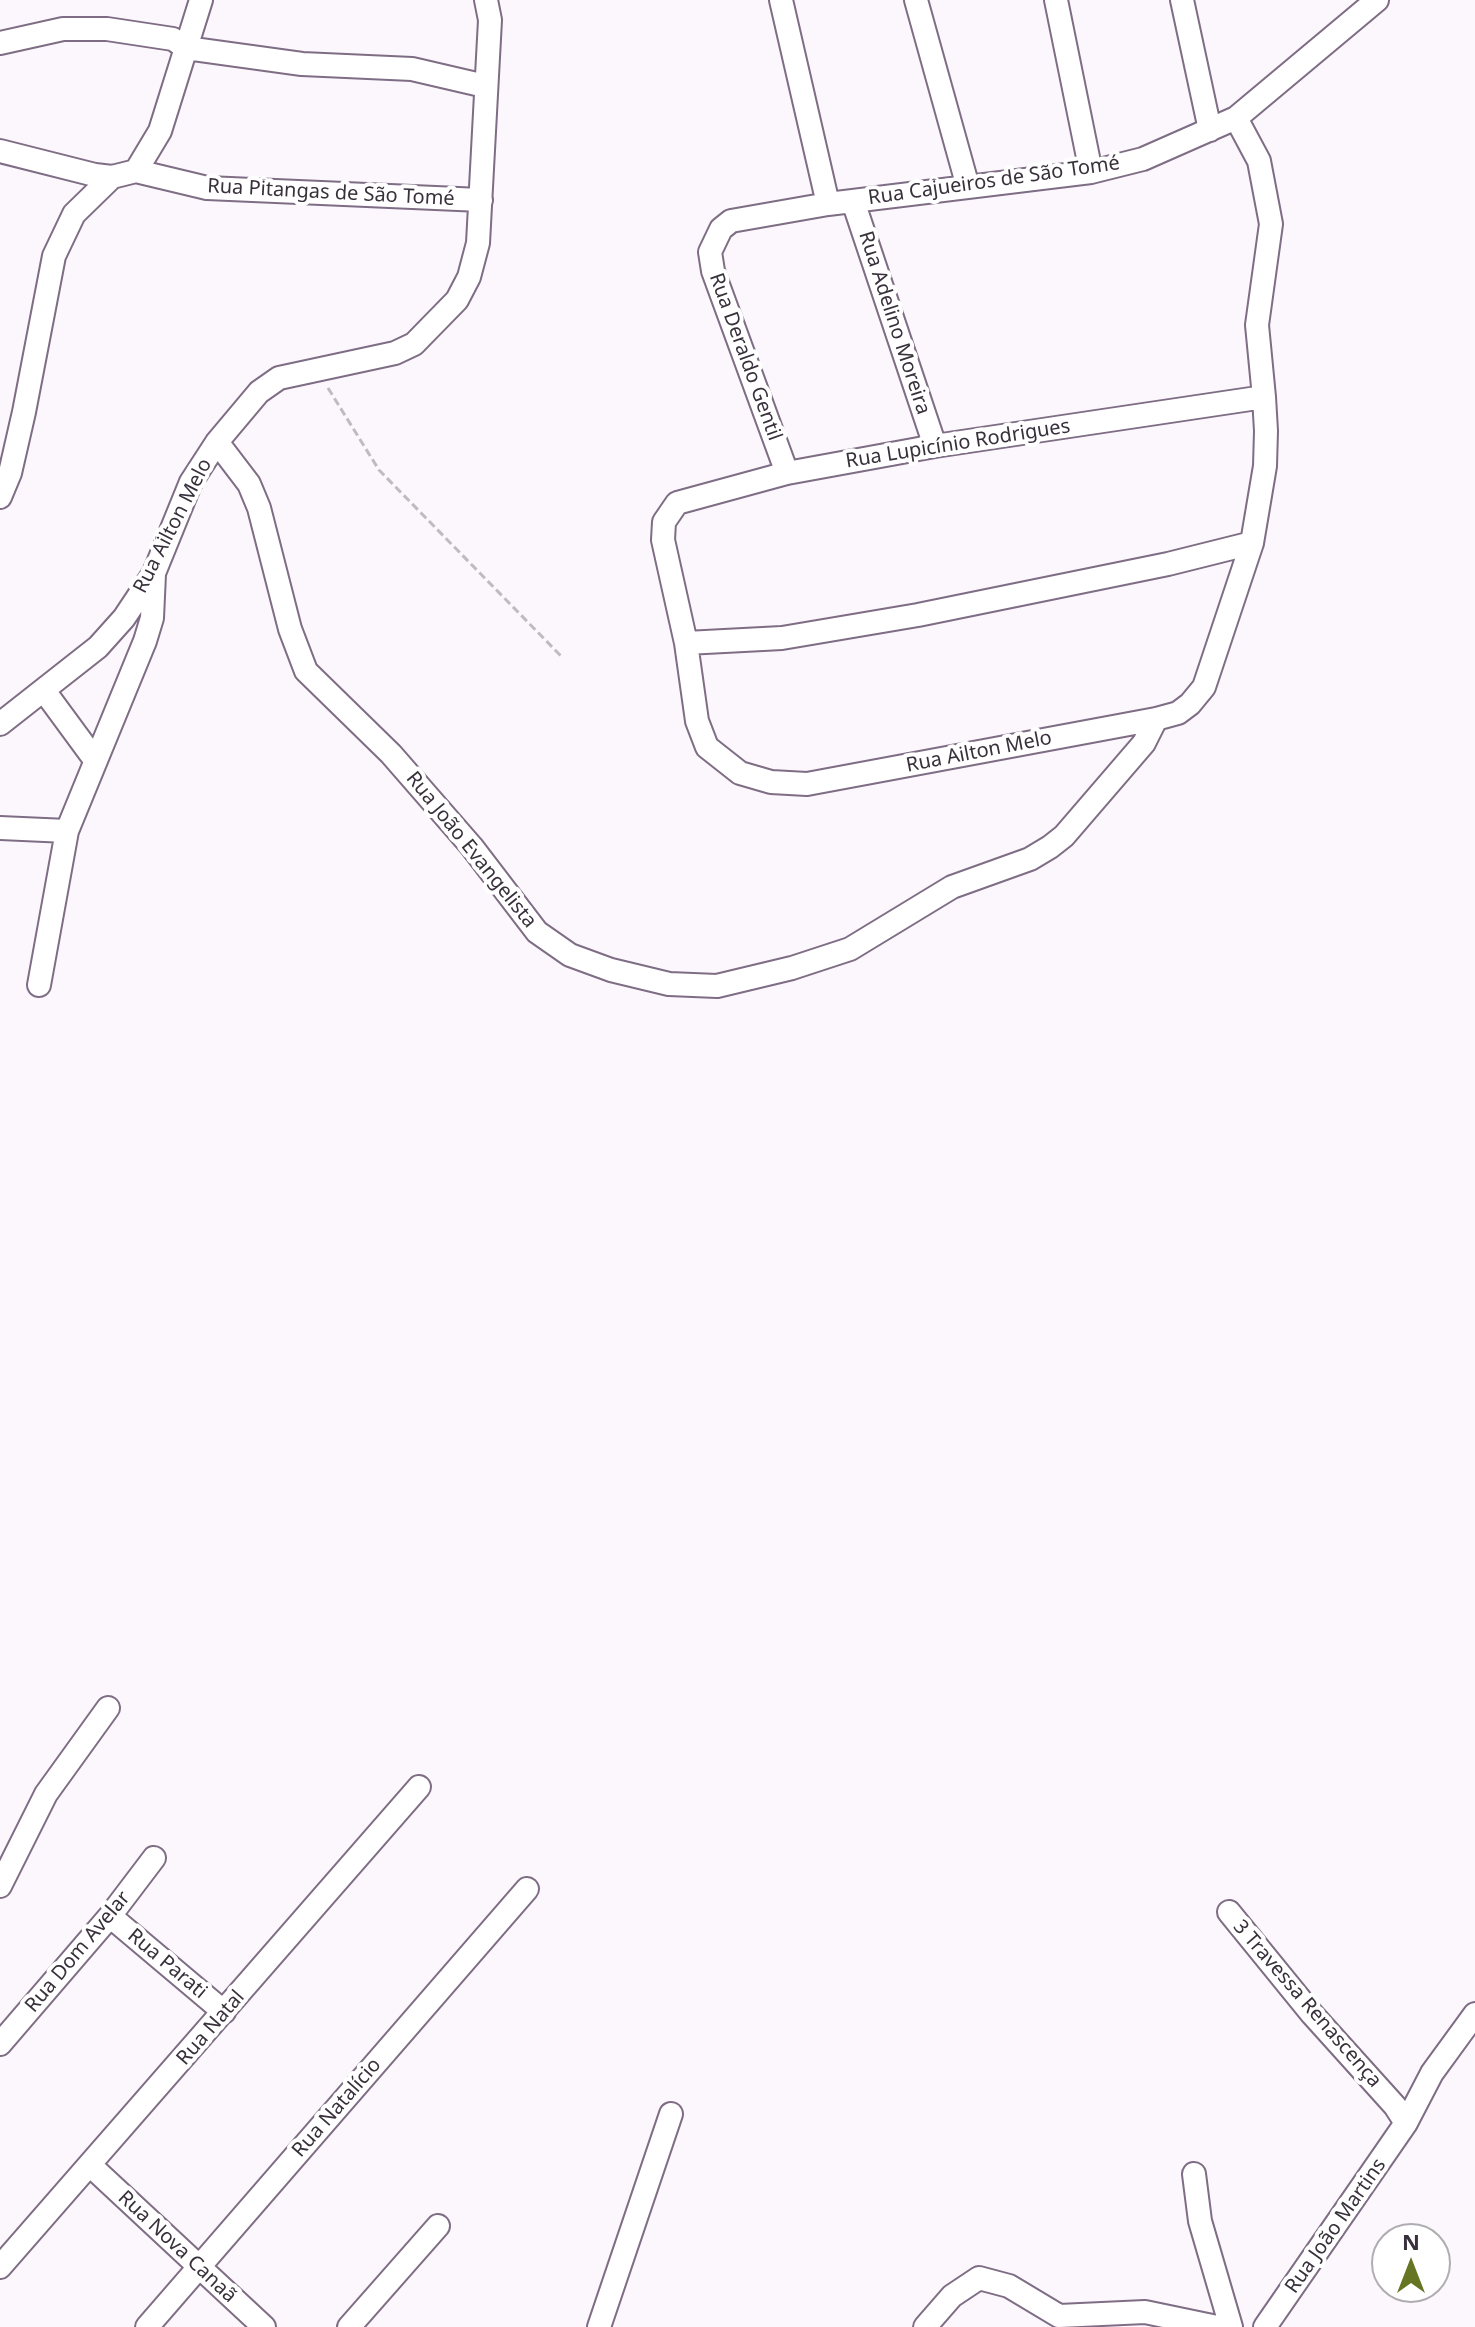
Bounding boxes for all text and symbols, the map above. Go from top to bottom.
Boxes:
street label: Rua Cajueiros de São Tomé [867,151,1121,211]
street label: Rua Pitangas de São Tomé [207,175,455,211]
street label: Rua Adelino Moreira [853,228,935,418]
street label: Rua Deraldo Gentil [704,270,786,444]
street label: Rua Lupicínio Rodrigues [844,414,1072,474]
street label: Rua Ailton Melo [129,455,217,597]
street label: Rua Ailton Melo [904,726,1054,778]
street label: Rua João Evangelista [401,767,541,933]
street label: Rua Dom Avelar [20,1887,136,2017]
street label: 3 Travessa Renascença [1228,1915,1386,2093]
street label: Rua Parati [123,1924,211,2004]
street label: Rua Natal [172,1986,250,2070]
street label: Rua Natalício [288,2054,386,2162]
street label: Rua João Martins [1281,2154,1391,2298]
street label: Rua Nova Canaã [113,2186,241,2308]
north arrow [1371,2223,1451,2303]
text: N [1402,2226,1420,2256]

